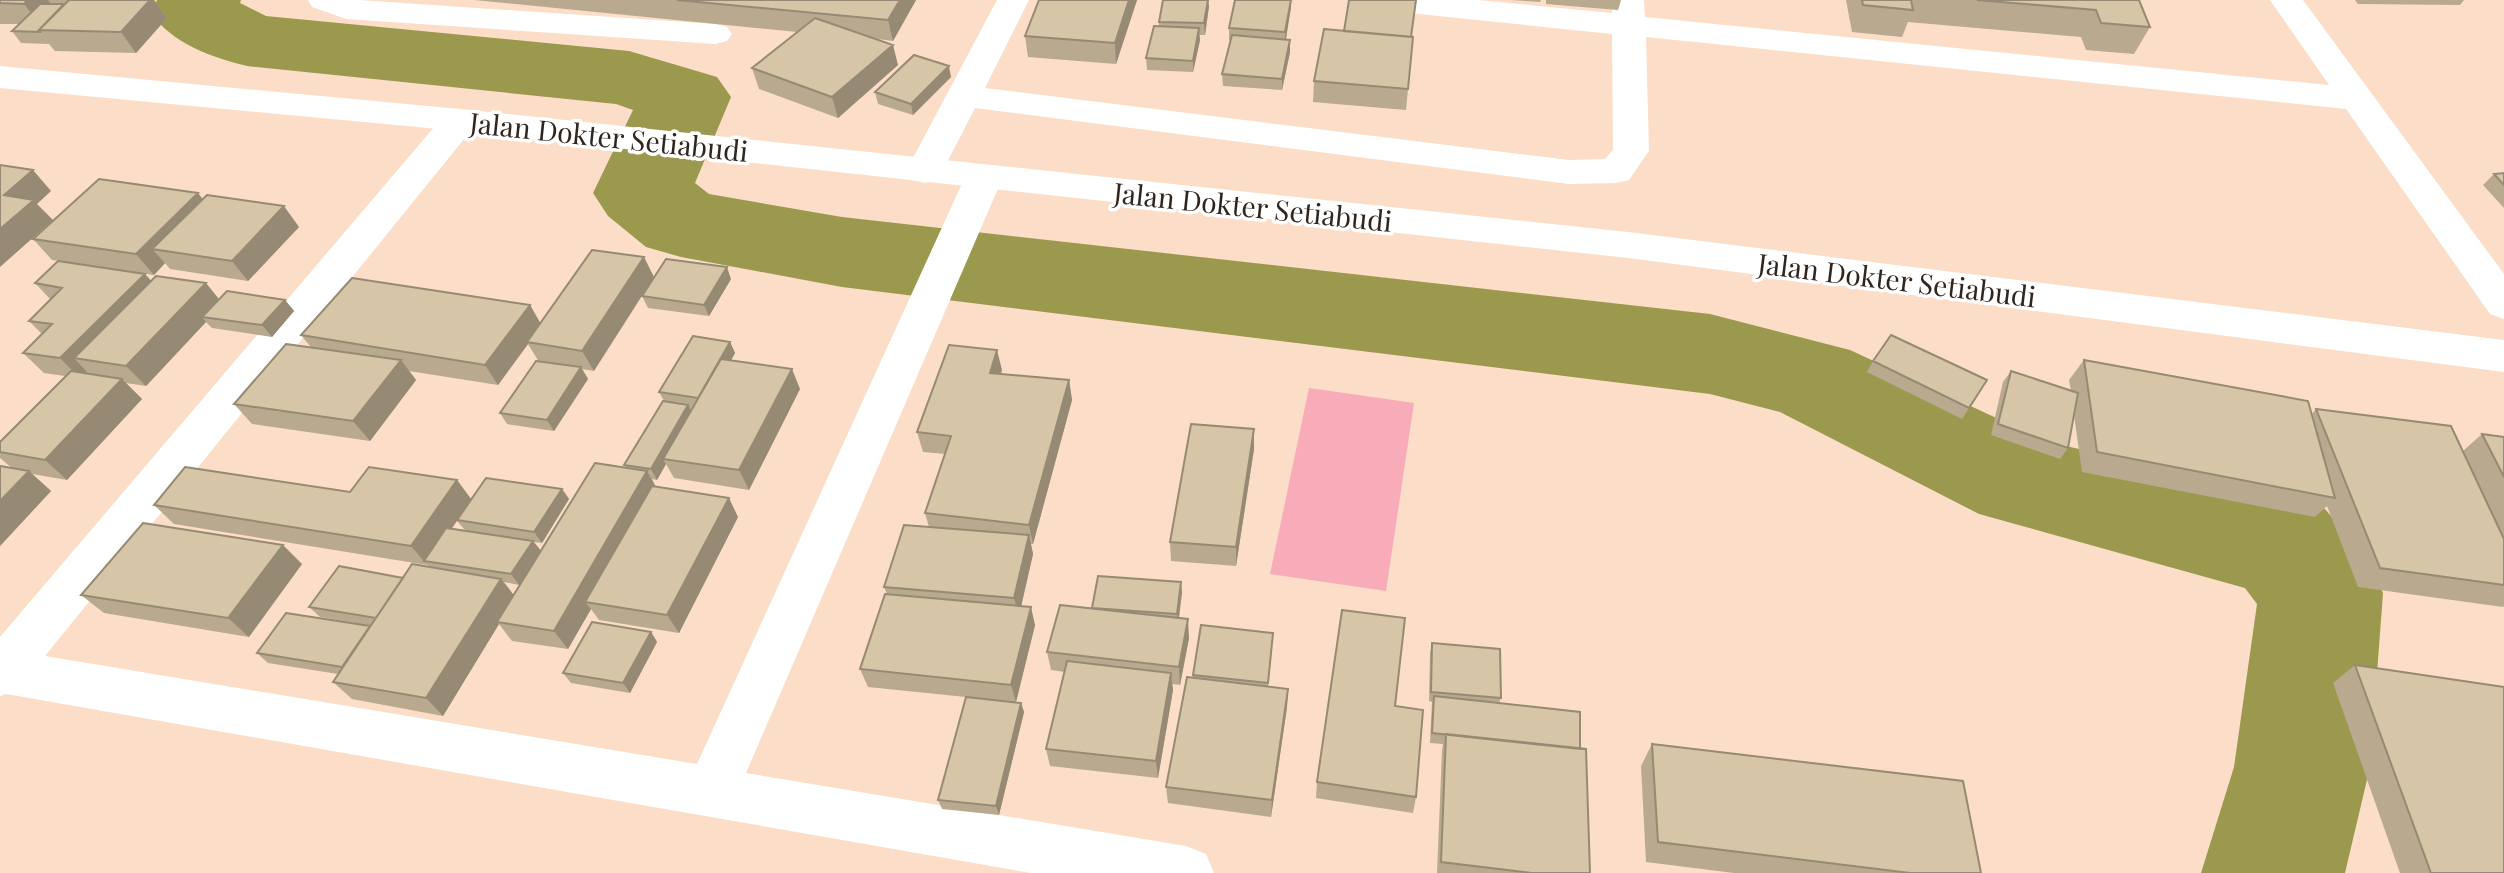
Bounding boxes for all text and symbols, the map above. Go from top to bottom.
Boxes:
street label: Jalan Dokter Setiabudi [467,103,750,169]
street label: Jalan Dokter Setiabudi [1111,173,1394,239]
street label: Jalan Dokter Setiabudi [1755,243,2038,314]

